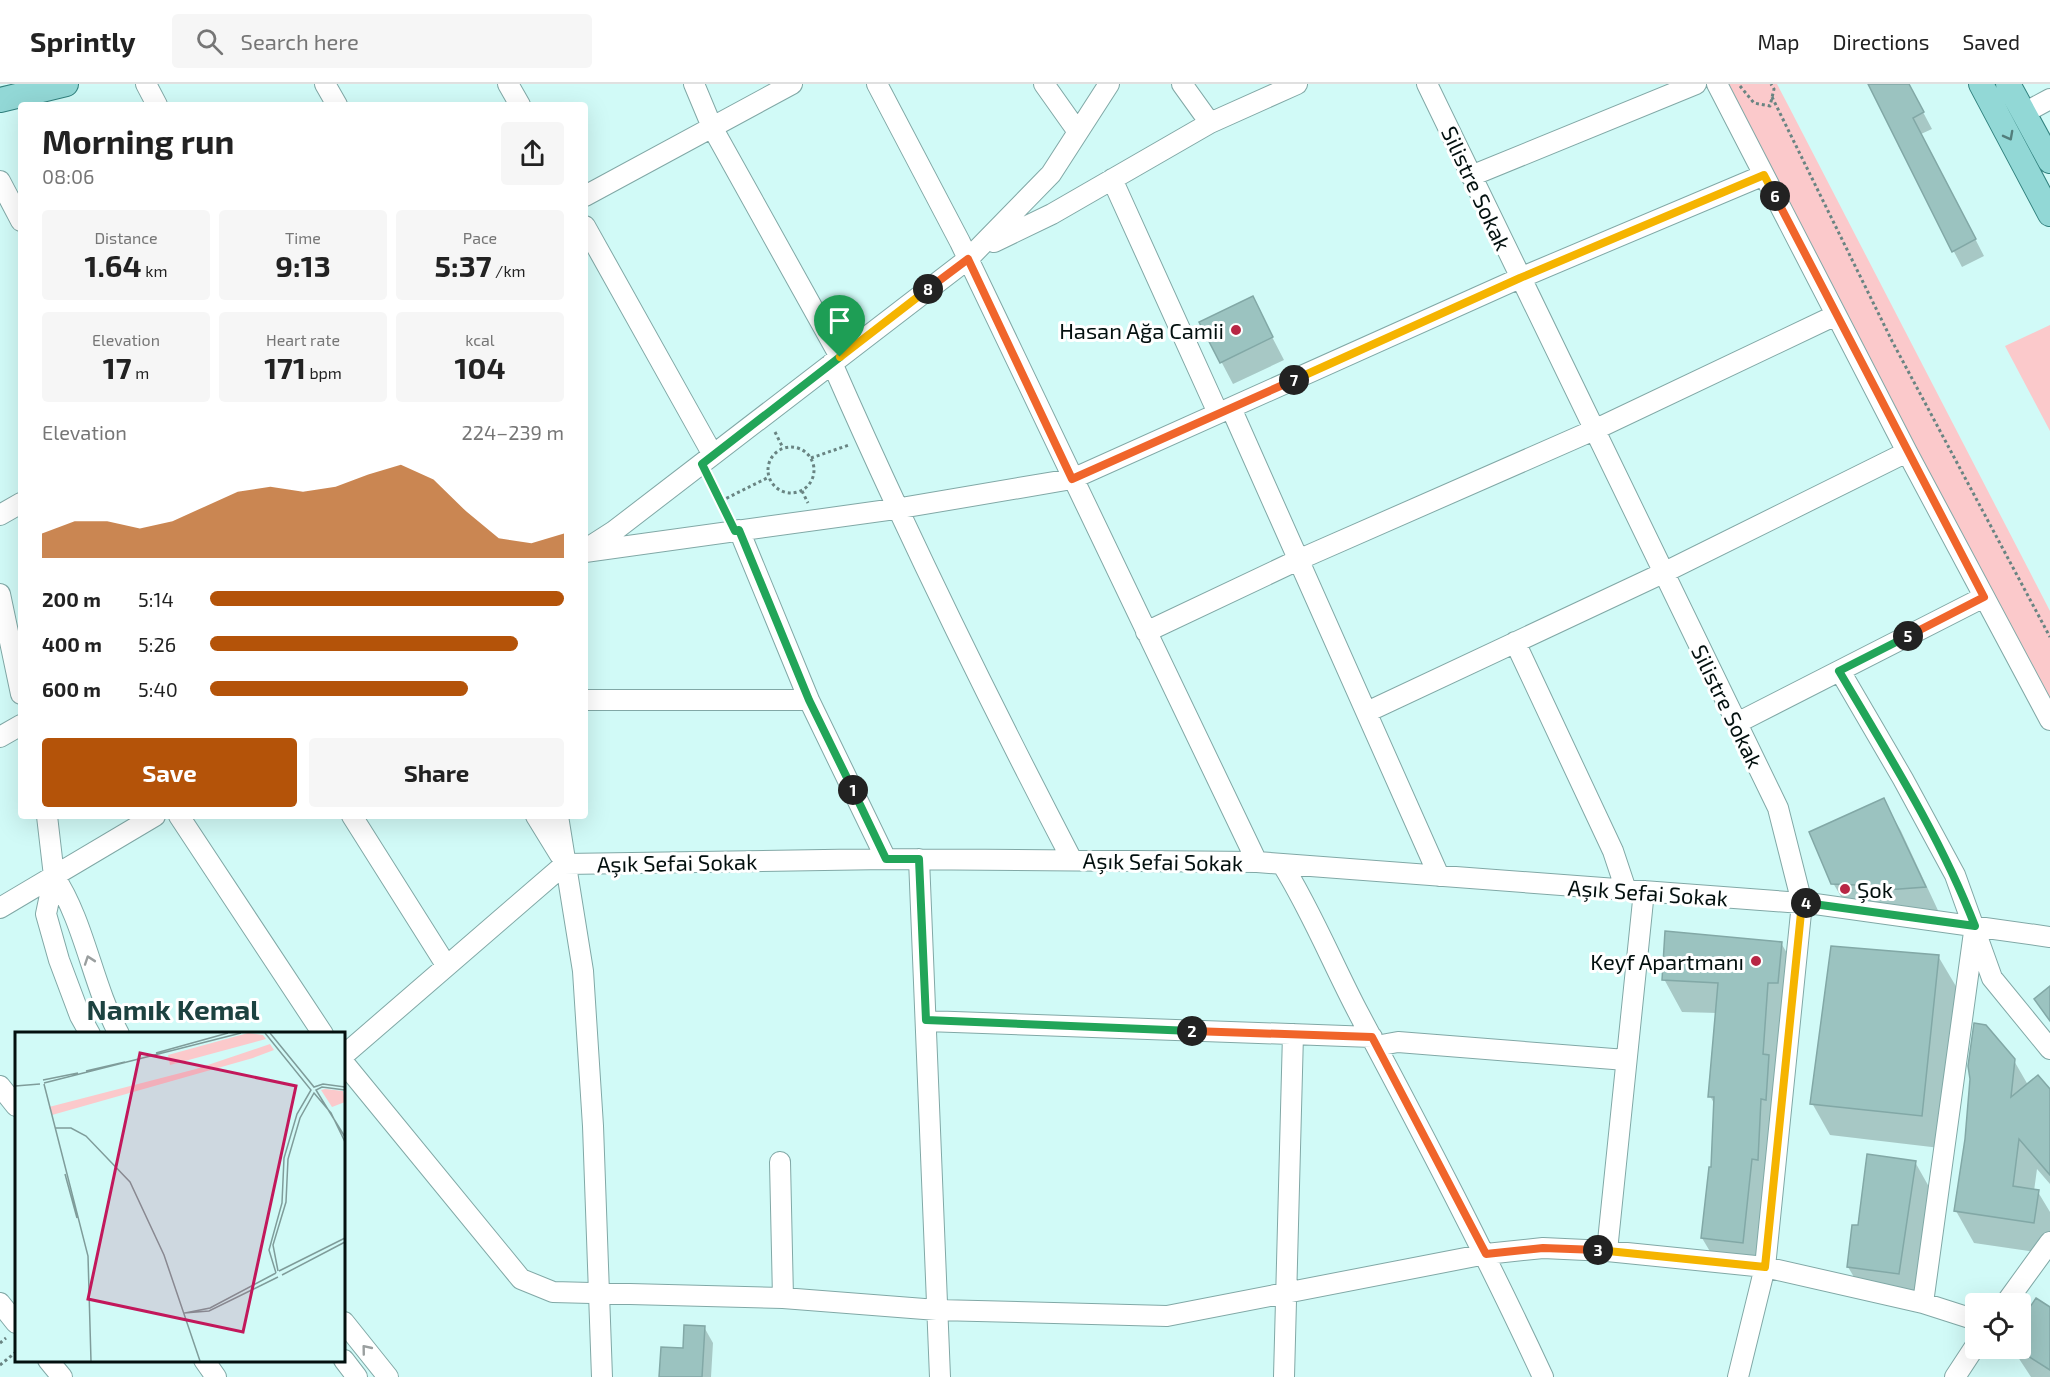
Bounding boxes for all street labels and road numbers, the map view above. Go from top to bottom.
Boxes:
street label: Silistre Sokak [1437,122,1517,254]
street label: Silistre Sokak [1687,640,1769,772]
street label: Aşık Sefai Sokak [1083,847,1243,877]
street label: Aşık Sefai Sokak [597,848,757,878]
street label: Aşık Sefai Sokak [1567,873,1729,913]

